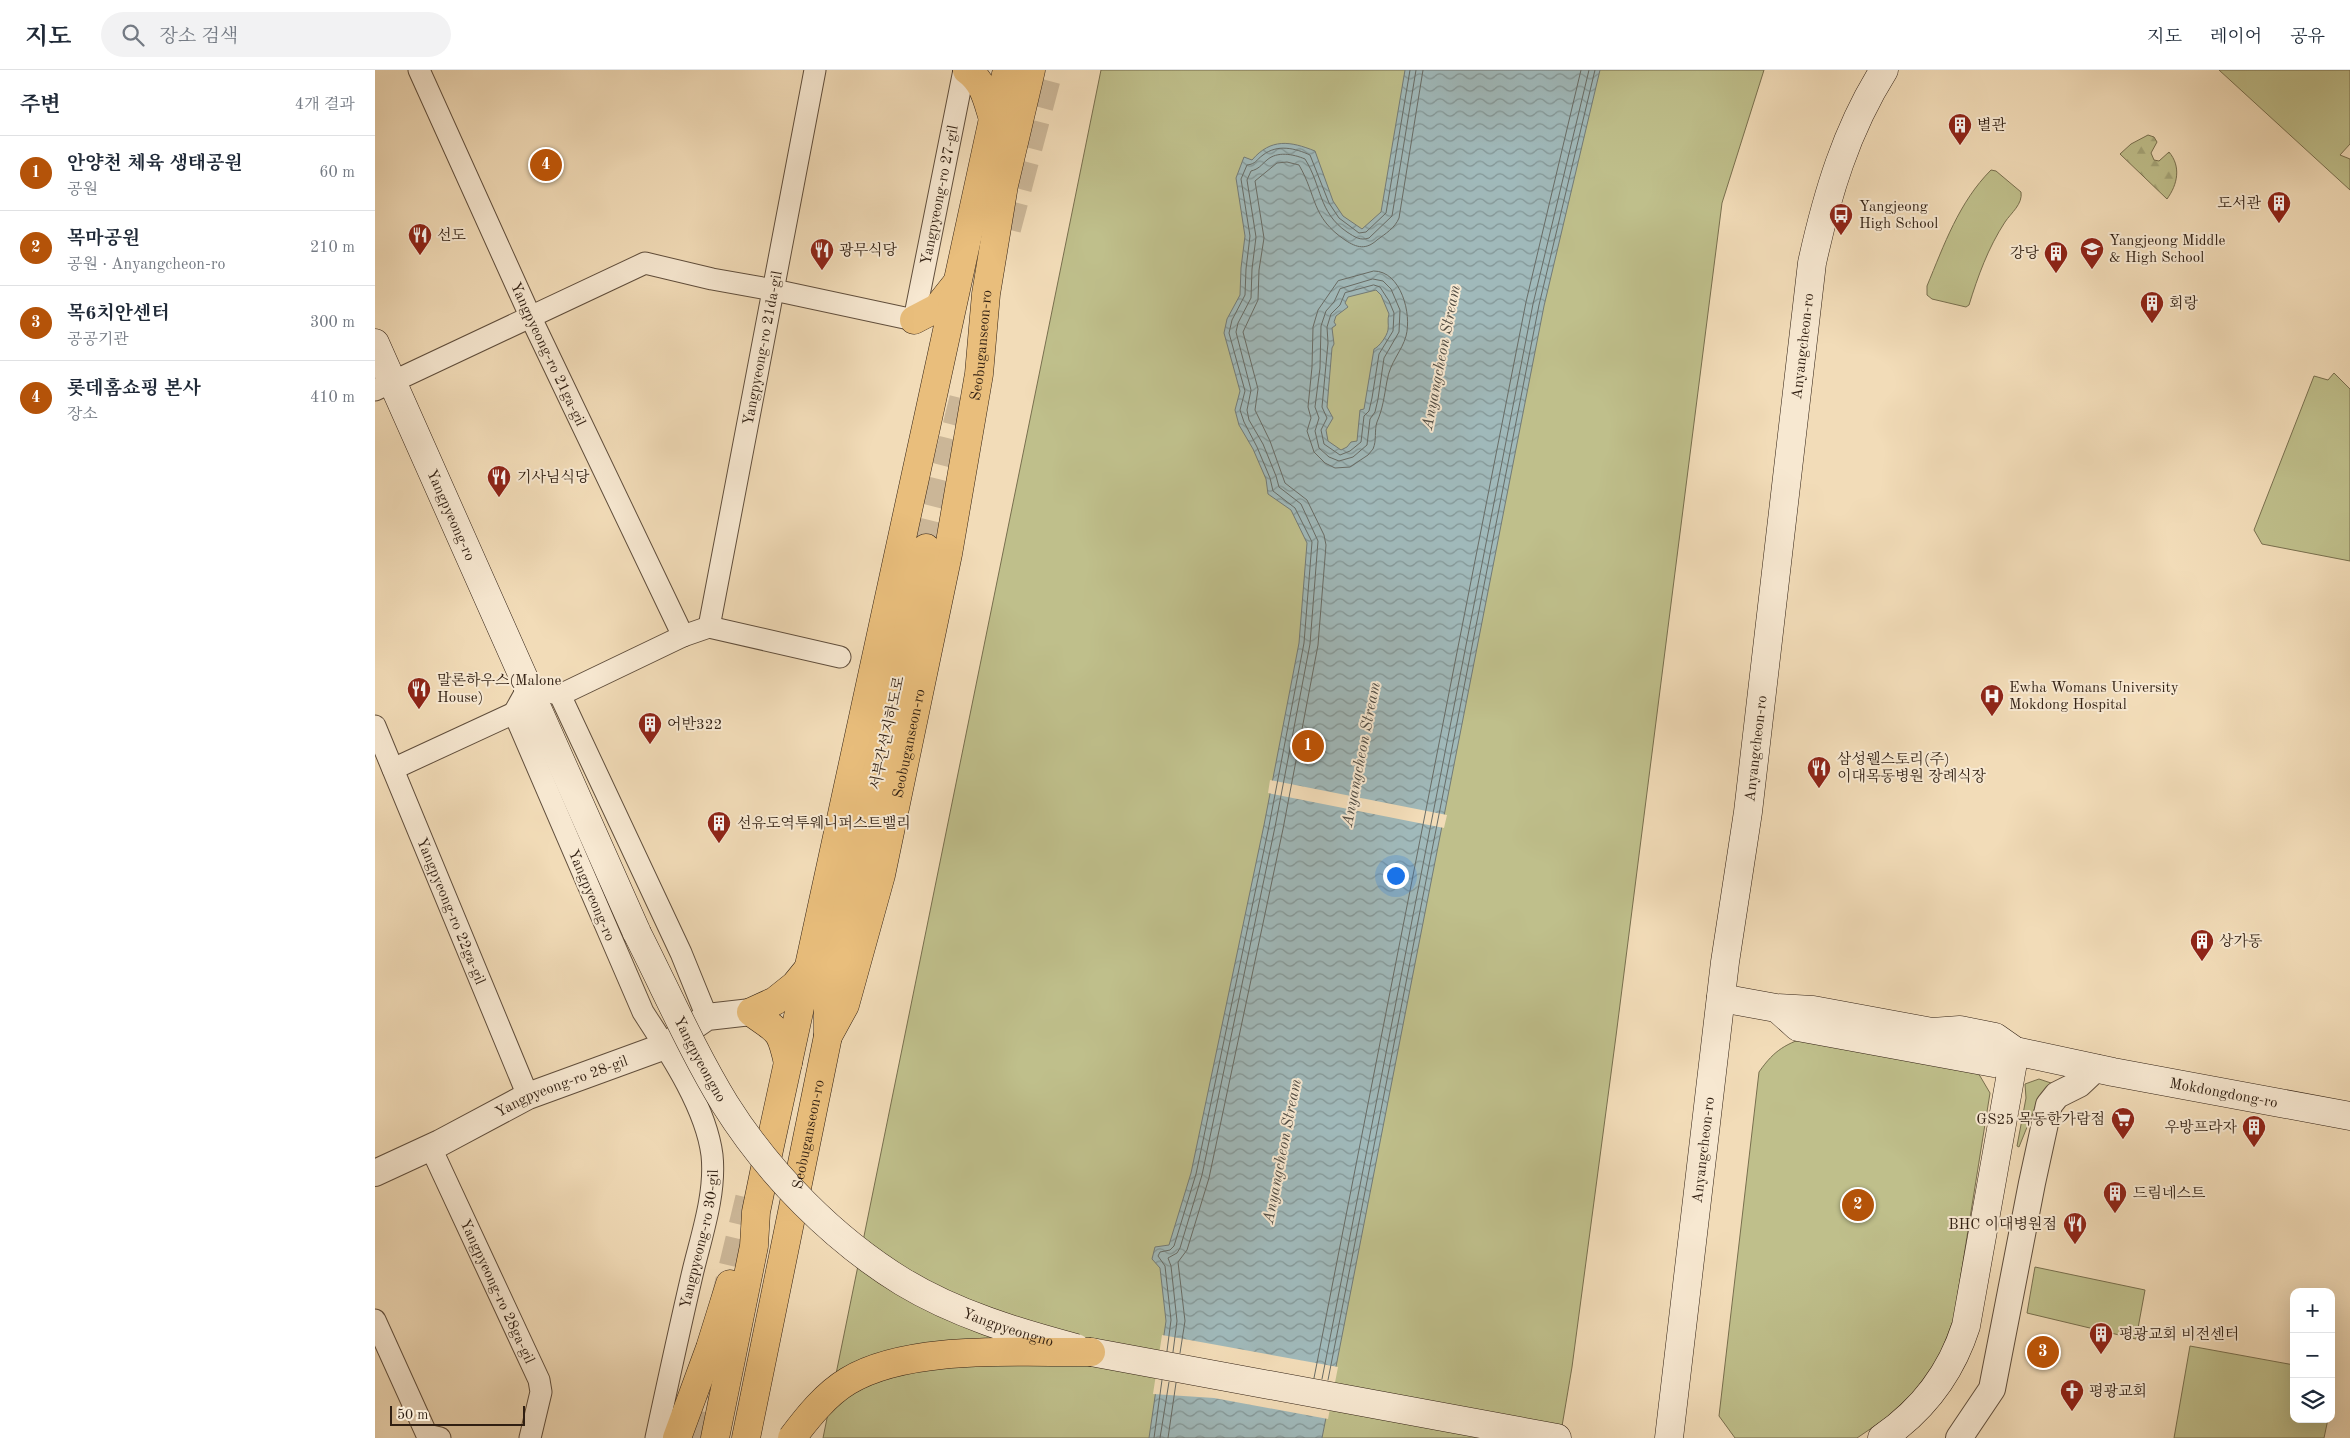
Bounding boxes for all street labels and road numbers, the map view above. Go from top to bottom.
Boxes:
street label: Yangpyeong-ro 27-gil [919,124,962,266]
street label: Yangpyeong-ro 21da-gil [742,270,786,427]
street label: Yangpyeong-ro 21ga-gil [507,280,588,429]
street label: Seobuganseon-ro [969,289,996,402]
street label: Anyangcheon-ro [1790,292,1817,400]
street label: Yangpyeong-ro [423,467,477,563]
street label: 서부간선지하도로 [867,674,908,792]
street label: Seobuganseon-ro [891,688,929,800]
street label: Anyangcheon-ro [1743,695,1771,803]
street label: Yangpyeong-ro 22ga-gil [413,836,487,987]
street label: Yangpyeong-ro [565,847,617,944]
street label: Yangpyeongno [670,1014,728,1105]
street label: Yangpyeong-ro 28-gil [493,1054,630,1121]
street label: Mokdongdong-ro [2168,1077,2279,1111]
street label: Seobuganseon-ro [791,1079,828,1191]
street label: Anyangcheon-ro [1691,1096,1718,1204]
street label: Yangpyeong-ro 30-gil [679,1169,722,1310]
street label: Yangpyeong-ro 28ga-gil [456,1217,536,1366]
street label: Yangpyeongno [960,1306,1055,1350]

